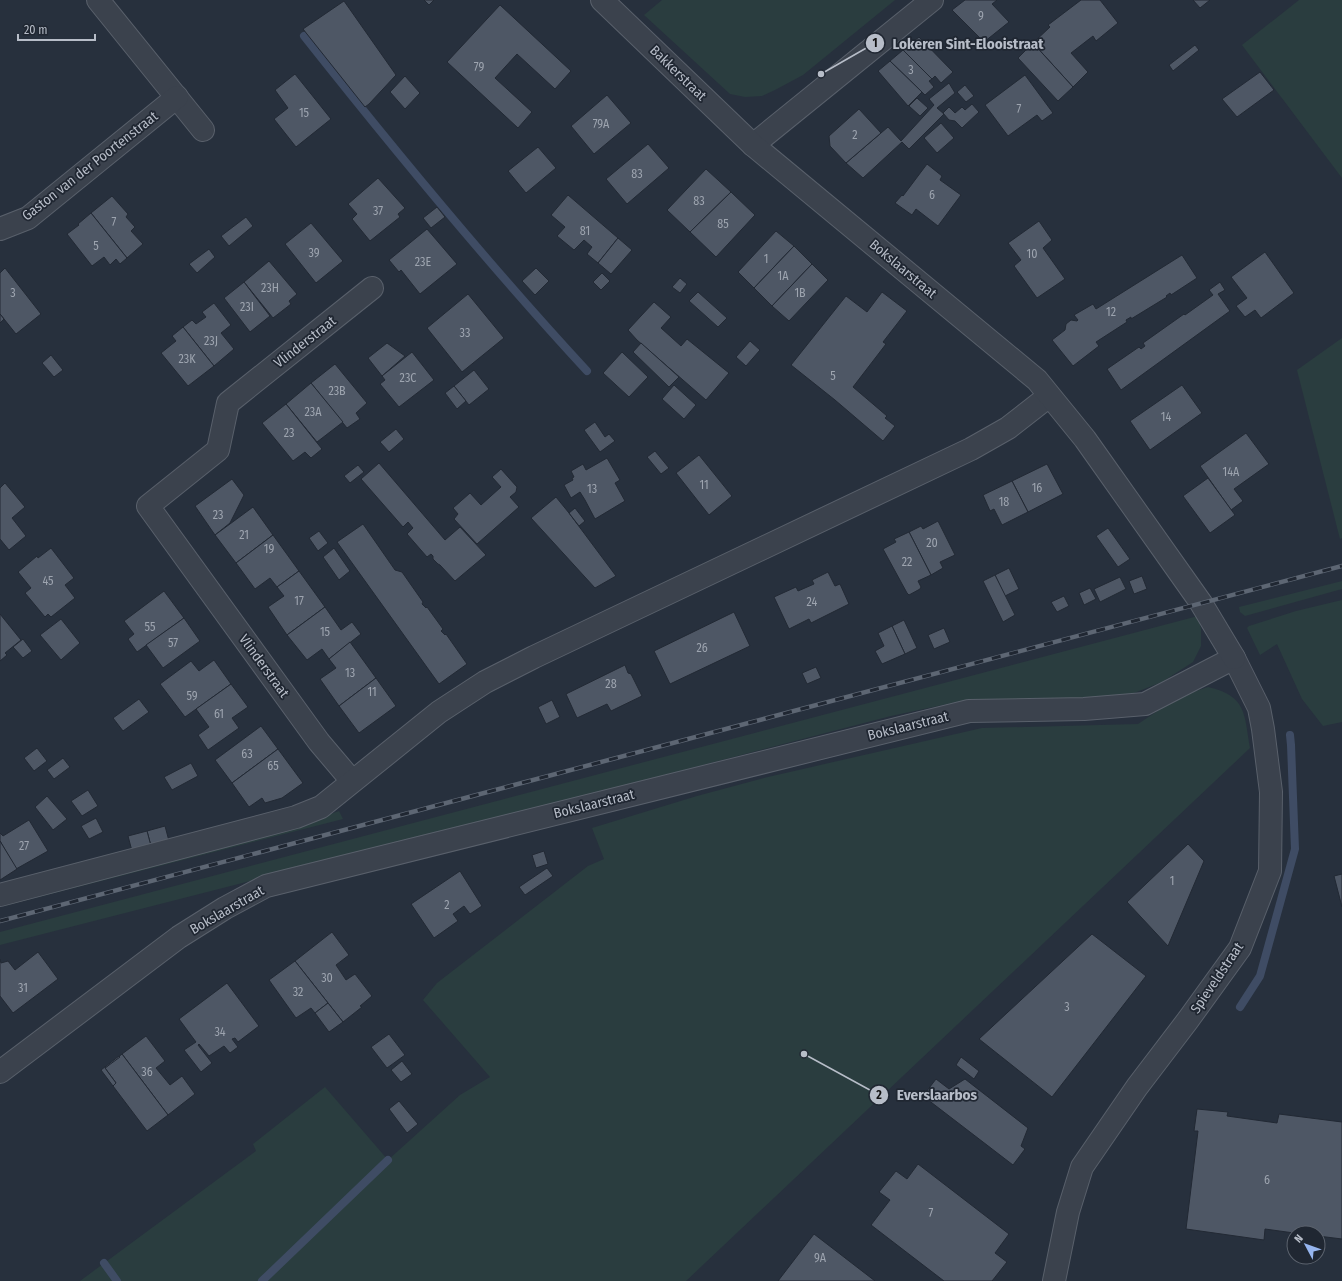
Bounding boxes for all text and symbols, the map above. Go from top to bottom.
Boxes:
house number: 9 [978,9,984,23]
scale bar [18,16,95,42]
text: 20 m [24,23,48,37]
callout: Lokeren Sint-Elooistraat [865,30,1052,57]
text: Lokeren Sint-Elooistraat [892,35,1044,53]
text: 1 [872,36,878,50]
street label: Bakkerstraat [646,42,710,105]
house number: 79 [474,60,484,74]
house number: 3 [908,63,914,77]
house number: 7 [1017,102,1022,116]
house number: 15 [299,106,310,120]
street label: Gaston van der Poortenstraat [19,107,162,224]
house number: 79A [593,117,610,131]
house number: 2 [852,128,858,142]
house number: 83 [631,167,643,181]
house number: 6 [929,188,935,202]
house number: 83 [693,194,705,208]
house number: 37 [373,204,383,218]
house number: 7 [112,215,117,229]
house number: 85 [717,217,729,231]
house number: 81 [580,224,590,238]
street label: Bokslaarstraat [866,236,940,302]
house number: 5 [93,239,99,253]
house number: 39 [308,246,320,260]
house number: 10 [1027,247,1037,261]
house number: 1 [764,252,768,266]
house number: 23E [415,255,432,269]
house number: 1A [778,269,789,283]
house number: 23H [261,281,279,295]
house number: 3 [10,286,16,300]
house number: 1B [794,286,806,300]
house number: 23I [240,300,254,314]
house number: 12 [1106,305,1116,319]
street label: Vlinderstraat [271,312,340,372]
house number: 33 [460,326,470,340]
house number: 23J [204,334,218,348]
house number: 23K [178,352,196,366]
house number: 5 [830,369,836,383]
house number: 23C [400,371,416,385]
house number: 23B [328,384,346,398]
house number: 23A [305,405,322,419]
house number: 14 [1161,410,1171,424]
house number: 23 [284,426,294,440]
house number: 14A [1223,465,1240,479]
house number: 11 [699,478,709,492]
house number: 16 [1032,481,1042,495]
house number: 13 [587,482,597,496]
house number: 18 [999,495,1009,509]
house number: 23 [213,508,223,522]
house number: 21 [239,528,249,542]
house number: 20 [926,536,938,550]
house number: 19 [264,542,274,556]
house number: 22 [902,555,912,569]
house number: 45 [42,574,54,588]
house number: 17 [294,594,304,608]
house number: 24 [807,595,818,609]
house number: 55 [145,620,156,634]
house number: 15 [320,625,331,639]
street label: Vlinderstraat [235,631,293,701]
house number: 57 [168,636,178,650]
house number: 26 [696,641,708,655]
house number: 13 [345,666,355,680]
house number: 28 [605,677,617,691]
house number: 11 [367,685,377,699]
house number: 59 [186,689,198,703]
house number: 61 [214,707,224,721]
street label: Bokslaarstraat [866,708,951,744]
house number: 63 [241,747,253,761]
house number: 65 [267,759,279,773]
street label: Bokslaarstraat [552,786,637,822]
house number: 27 [19,839,29,853]
house number: 1 [1170,874,1174,888]
street label: Bokslaarstraat [187,882,267,938]
house number: 2 [444,898,450,912]
street label: Spieveldstraat [1187,939,1247,1017]
house number: 30 [321,971,333,985]
house number: 31 [18,981,28,995]
house number: 32 [293,985,303,999]
house number: 3 [1064,1000,1070,1014]
house number: 34 [214,1025,226,1039]
house number: 36 [141,1065,153,1079]
callout: Everslaarbos [869,1081,985,1108]
text: Everslaarbos [897,1086,978,1104]
text: 2 [875,1088,882,1102]
house number: 6 [1264,1173,1270,1187]
house number: 7 [929,1206,934,1220]
north arrow [1286,1225,1326,1265]
text: N [1292,1232,1306,1246]
house number: 9A [814,1251,827,1265]

